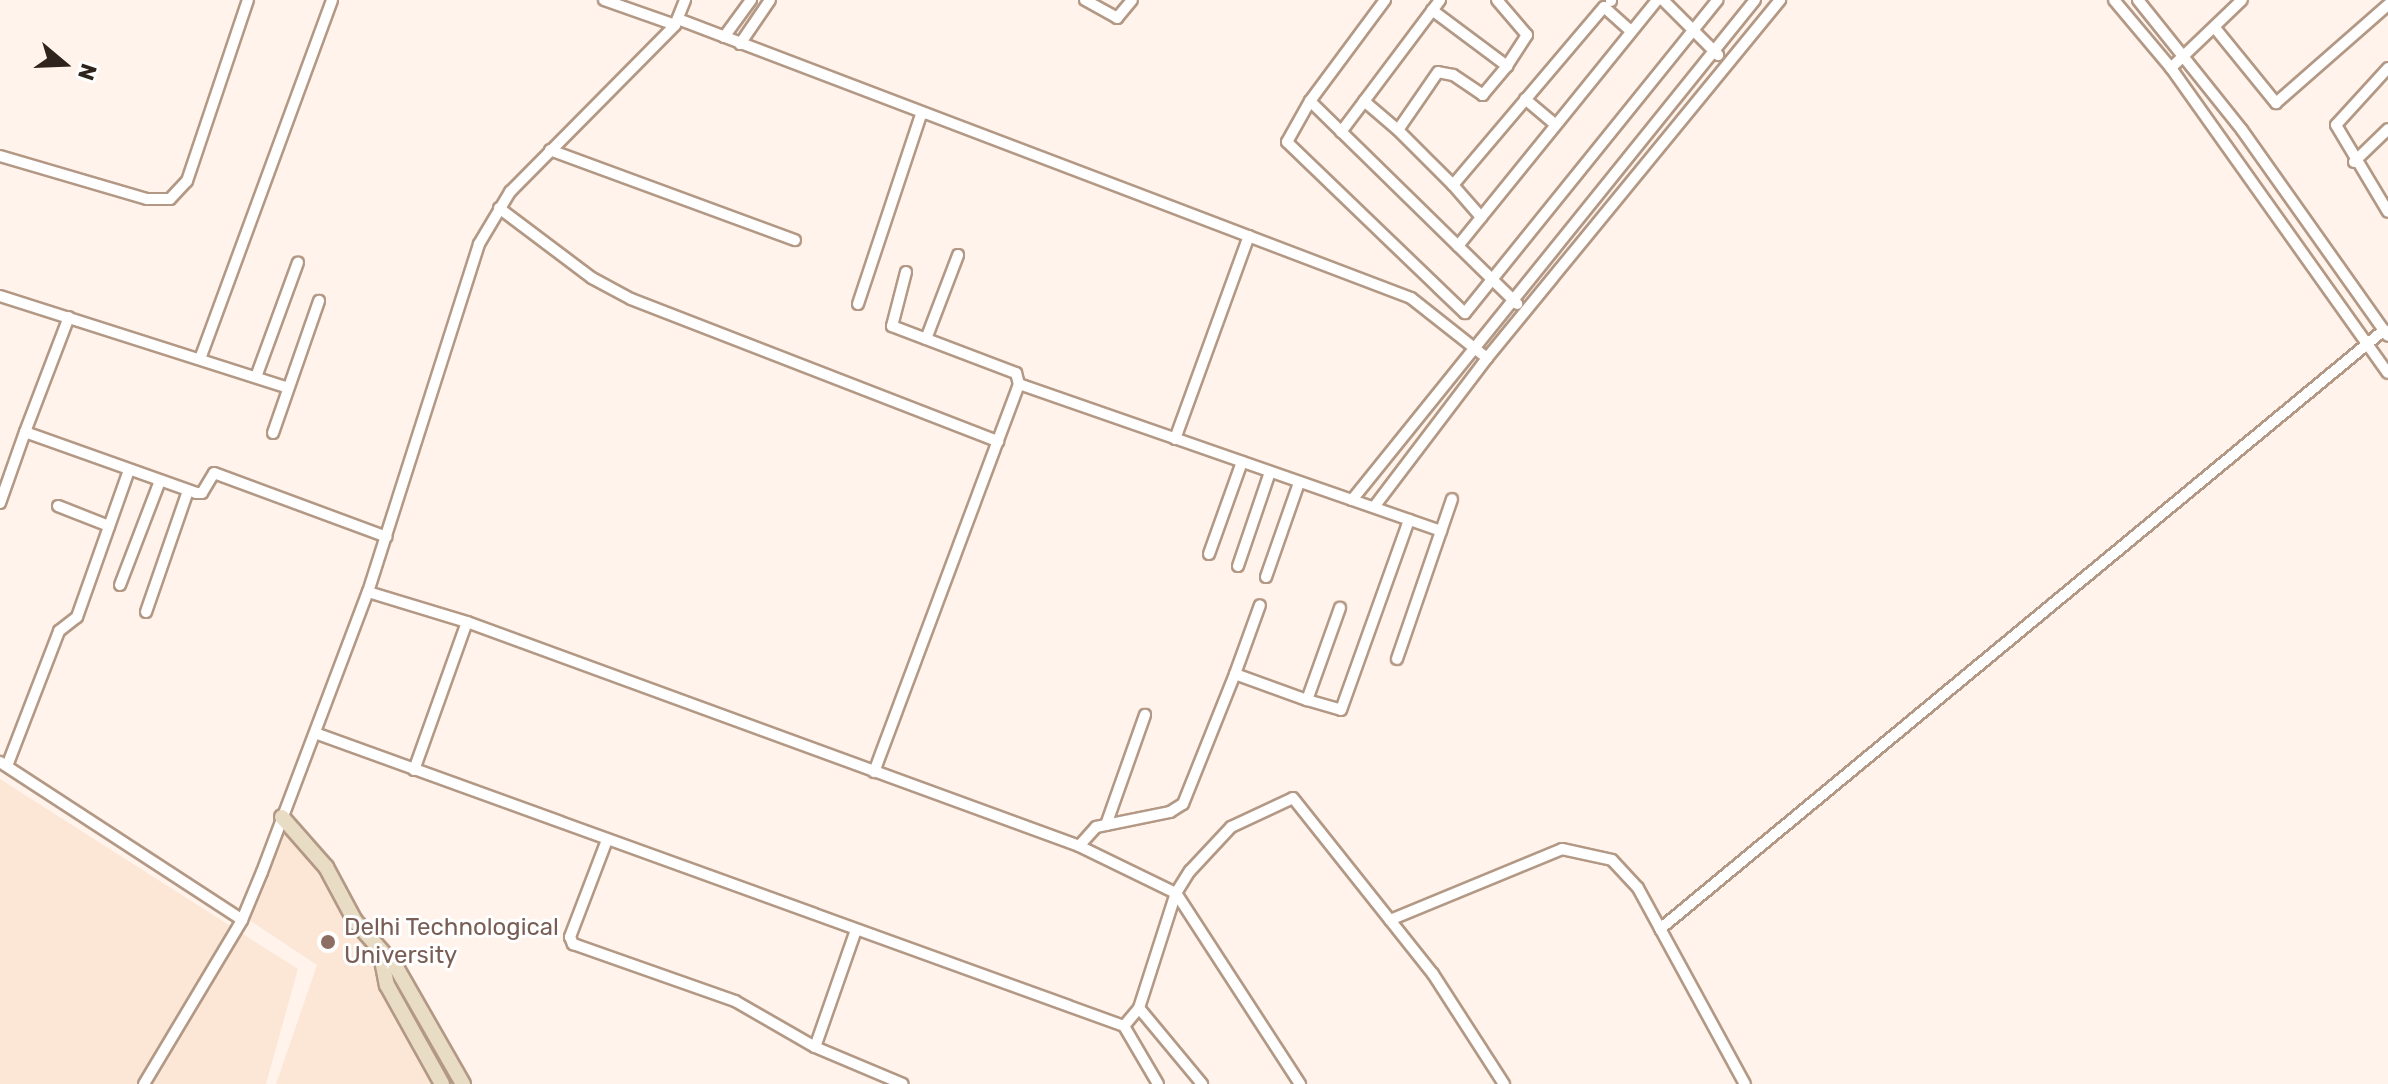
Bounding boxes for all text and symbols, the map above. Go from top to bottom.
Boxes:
north arrow [24,24,104,104]
text: N [72,60,103,84]
place label: Delhi Technological University [344,914,559,970]
marker: Delhi Technological University [319,933,337,951]

